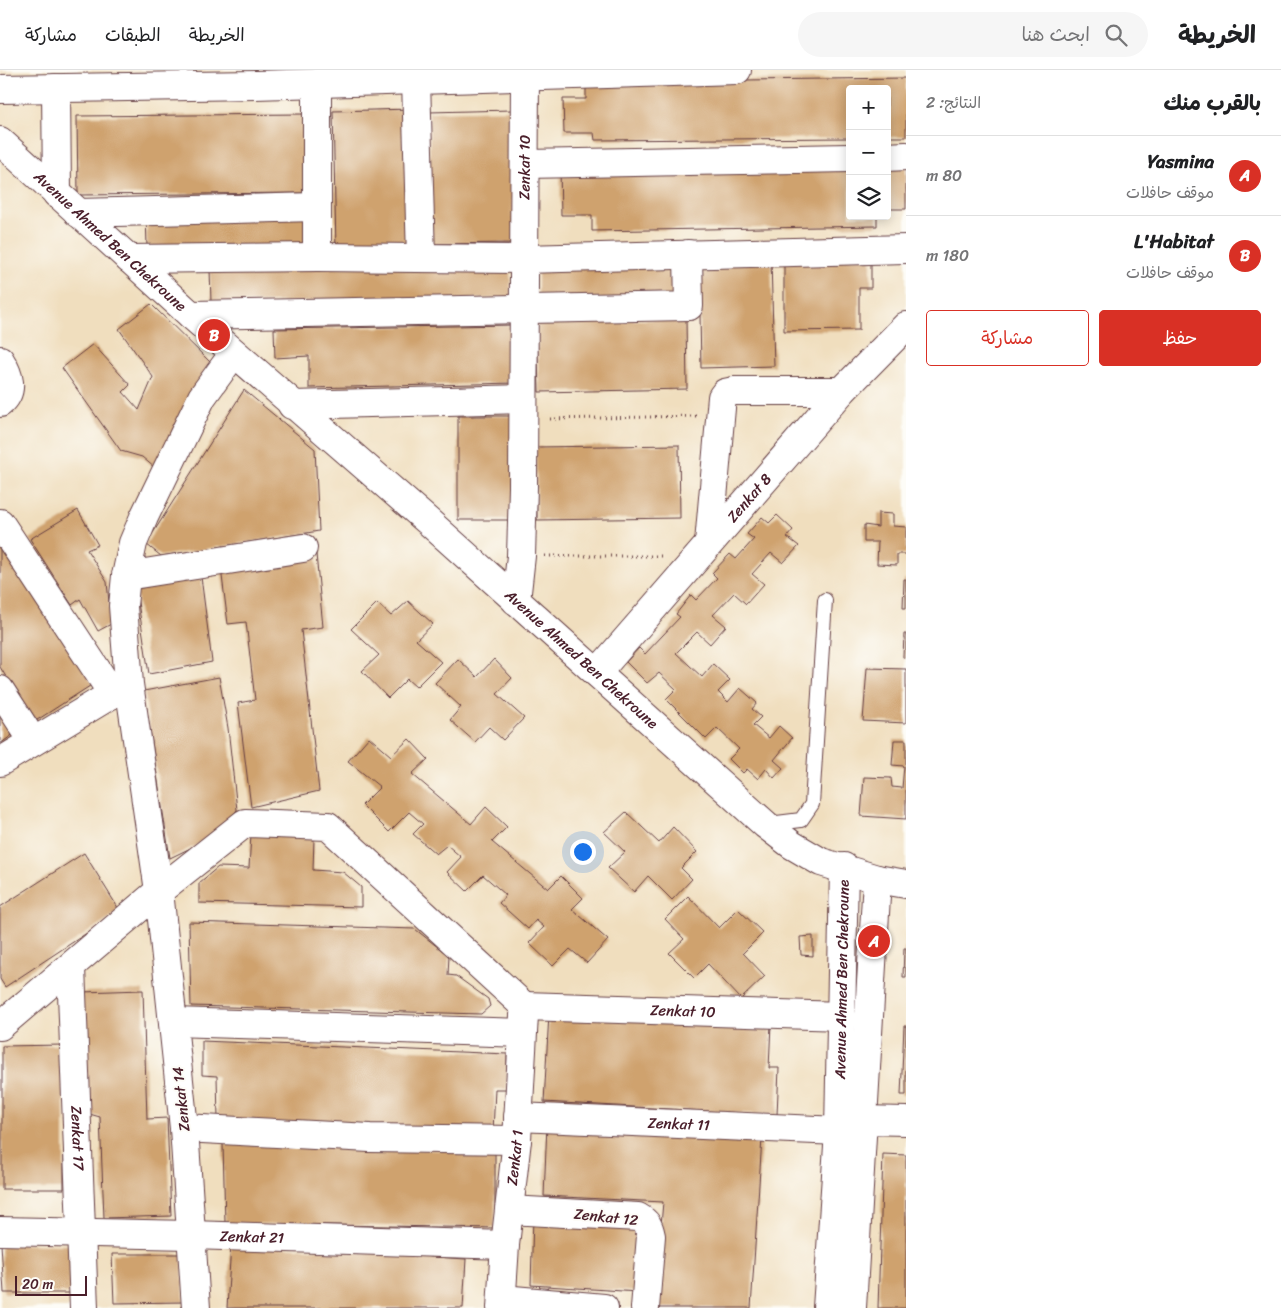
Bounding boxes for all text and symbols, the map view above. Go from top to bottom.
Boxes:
search box [798,12,1148,57]
text: الخريطة [1178,14,1256,56]
text: ابحث هنا [1021,18,1090,51]
text: مشاركة [25,19,77,51]
text: الطبقات [105,19,161,51]
text: الخريطة [189,19,245,51]
icon: search [1102,21,1130,49]
text: بالقرب منك [1163,84,1261,122]
map controls [846,85,891,220]
button: + [846,85,891,130]
text: النتائج: 2 [926,88,981,117]
button: − [846,130,891,175]
street label: Zenkat 10 [511,135,538,200]
text: Yasmina [1148,145,1214,178]
text: 80 m [926,161,962,190]
text: A [1240,161,1250,190]
street label: Avenue Ahmed Ben Chekroune [27,164,193,318]
button: layers [846,175,891,220]
text: موقف حافلات [1126,178,1214,207]
text: L'Habitat [1134,225,1214,258]
text: 180 m [926,241,969,270]
text: B [1240,241,1250,270]
text: موقف حافلات [1126,258,1214,287]
button: مشاركة [926,310,1089,366]
button: حفظ [1099,310,1261,366]
pin: B [198,316,230,354]
street label: Zenkat 8 [720,467,778,528]
street label: Avenue Ahmed Ben Chekroune [498,582,664,736]
your location [570,839,596,865]
street label: Avenue Ahmed Ben Chekroune [827,879,857,1080]
pin: A [858,922,890,960]
street label: Zenkat 10 [650,997,716,1025]
street label: Zenkat 14 [165,1065,197,1133]
street label: Zenkat 17 [63,1105,92,1172]
street label: Zenkat 11 [647,1110,711,1138]
street label: Zenkat 1 [499,1129,531,1187]
street label: Zenkat 12 [573,1201,640,1233]
street label: Zenkat 21 [219,1223,285,1251]
text: 20 m [22,1272,53,1297]
scale bar [15,1273,88,1296]

